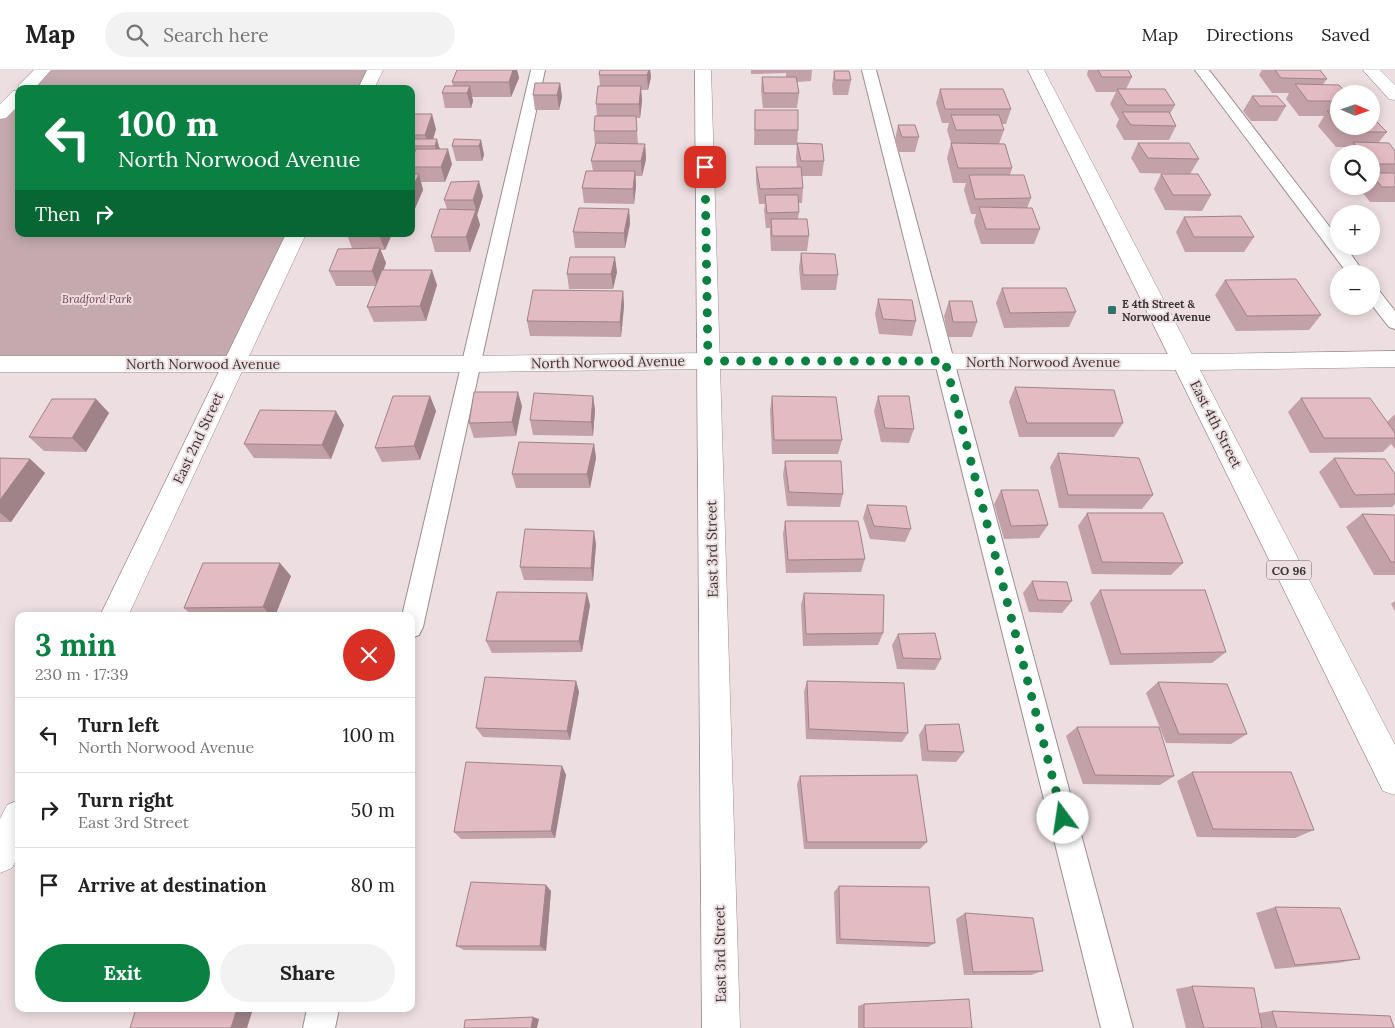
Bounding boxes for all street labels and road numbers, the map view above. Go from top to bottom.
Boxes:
street label: North Norwood Avenue [531,352,686,372]
street label: North Norwood Avenue [966,353,1121,371]
street label: North Norwood Avenue [126,355,281,373]
street label: East 4th Street [1186,377,1246,471]
street label: East 2nd Street [169,389,227,487]
street label: East 3rd Street [702,500,722,598]
road number: CO 96 [1266,560,1312,580]
street label: East 3rd Street [710,905,730,1003]

